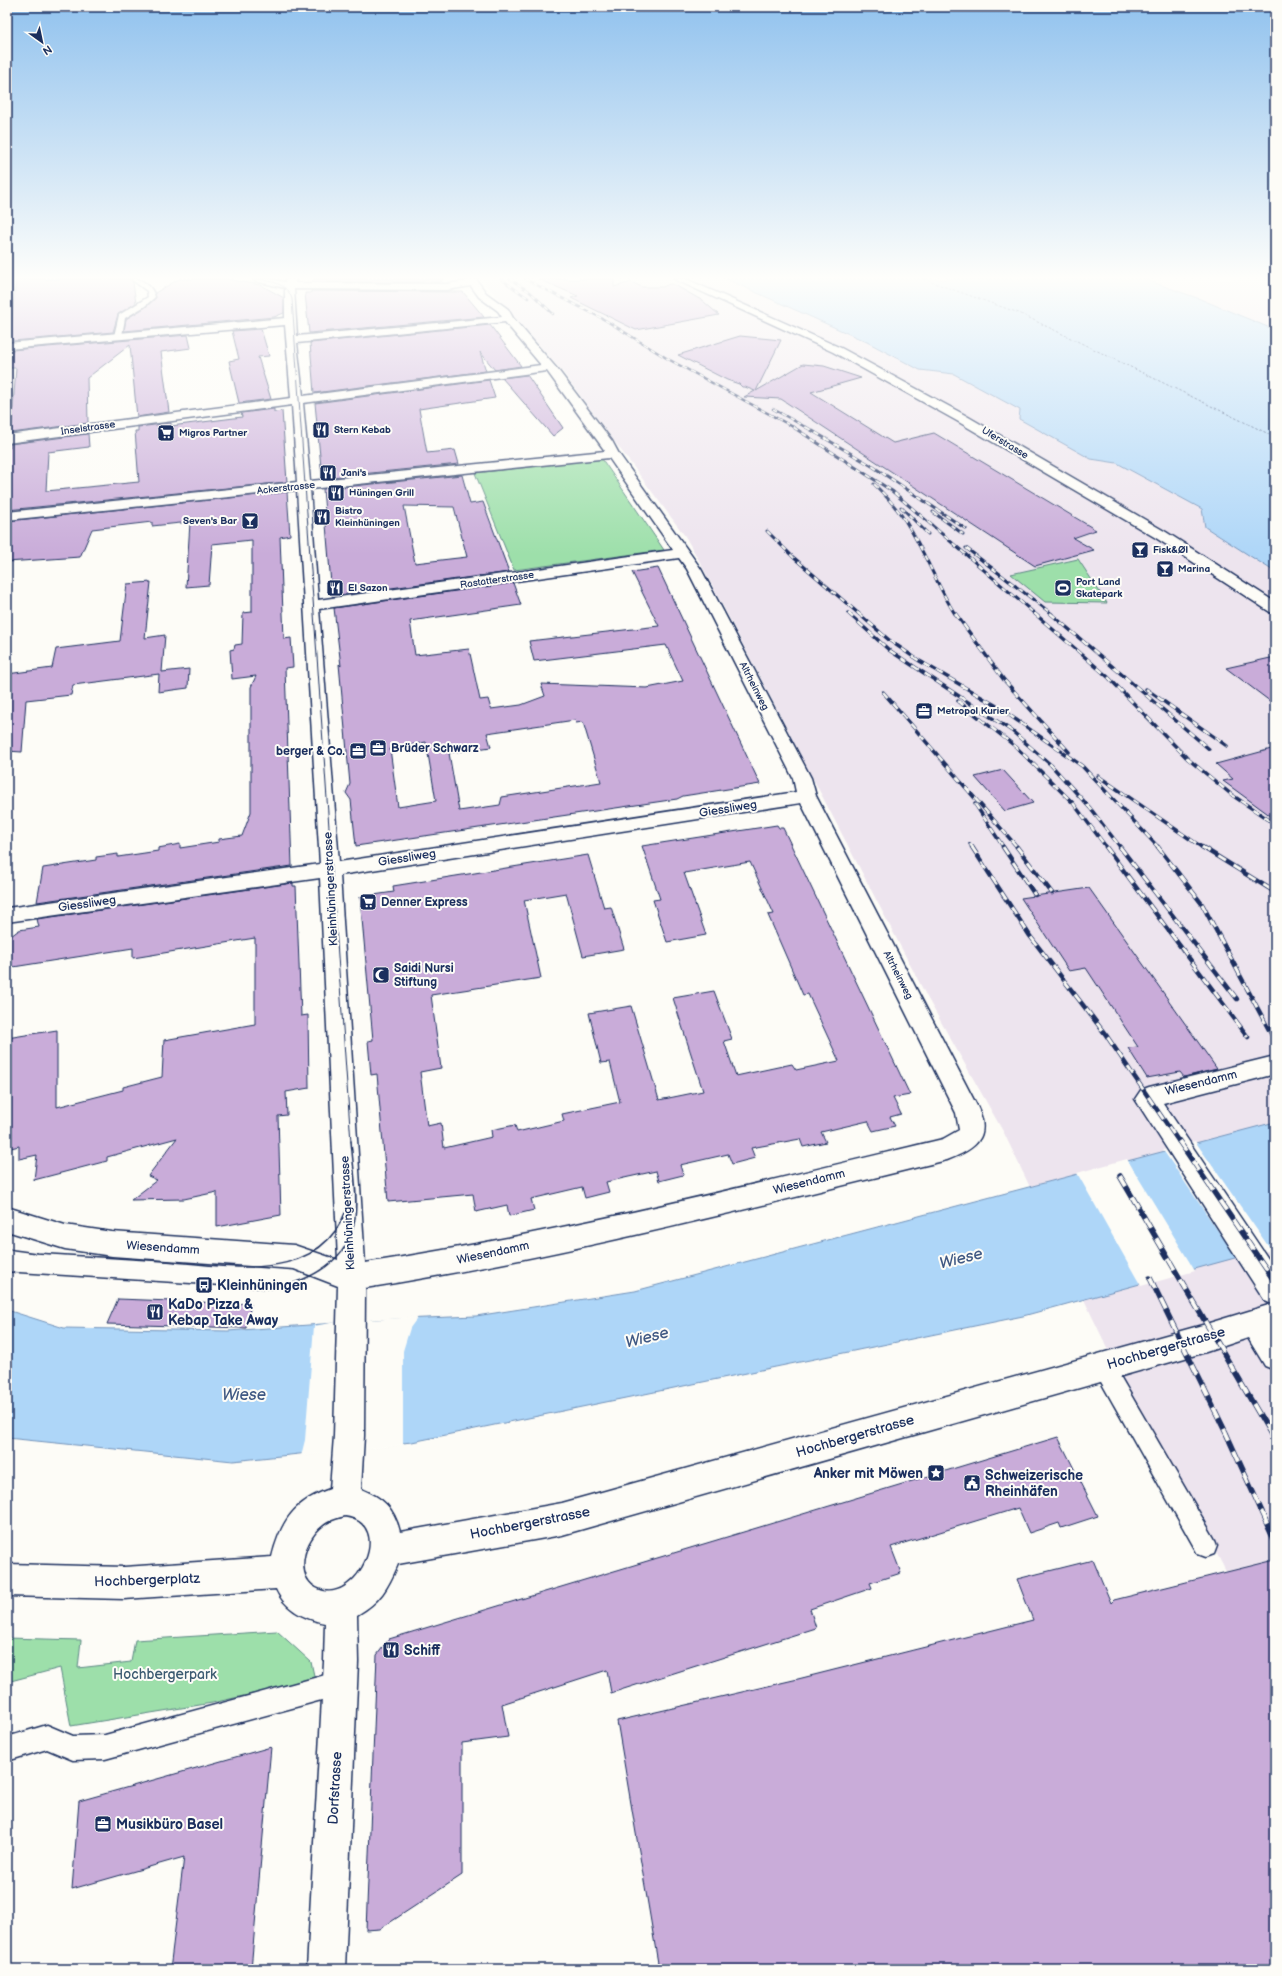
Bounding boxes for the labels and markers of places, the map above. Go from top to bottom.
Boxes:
restaurant icon: Stern Kebab [311,420,331,440]
supermarket icon: Migros Partner [156,423,176,443]
place label: Stern Kebab [334,424,391,436]
place label: Migros Partner [179,427,248,439]
restaurant icon: Jani's [318,463,338,483]
place label: Jani's [341,467,367,479]
restaurant icon: Hüningen Grill [326,483,346,503]
place label: Hüningen Grill [349,487,414,499]
place label: Bistro Kleinhüningen [335,505,400,529]
restaurant icon: Bistro Kleinhüningen [312,507,332,527]
bar icon: Seven's Bar [240,511,260,531]
place label: Seven's Bar [183,515,238,527]
bar icon: Fisk&Øl [1130,540,1150,560]
place label: Fisk&Øl [1153,544,1188,556]
bar icon: Marina [1155,559,1175,579]
place label: Marina [1178,563,1210,575]
place label: Port Land Skatepark [1076,576,1123,600]
restaurant icon: El Sazon [325,578,345,598]
sports icon: Port Land Skatepark [1053,578,1073,598]
place label: El Sazon [348,582,388,594]
office icon: Metropol Kurier [914,701,934,721]
place label: Metropol Kurier [937,705,1010,717]
office icon: Brüder Schwarz [368,738,388,758]
office icon: berger & Co. [348,741,368,761]
place label: Brüder Schwarz [391,741,479,756]
place label: berger & Co. [276,744,345,759]
supermarket icon: Denner Express [358,892,378,912]
place label: Denner Express [381,895,468,910]
place label: Saidi Nursi Stiftung [394,961,454,990]
mosque icon: Saidi Nursi Stiftung [371,965,391,985]
bus stop icon: Kleinhüningen [194,1275,214,1295]
place label: Kleinhüningen [217,1277,308,1294]
place label: KaDo Pizza & Kebap Take Away [168,1296,279,1329]
restaurant icon: KaDo Pizza & Kebap Take Away [145,1302,165,1322]
place icon: Anker mit Möwen [926,1463,946,1483]
place label: Anker mit Möwen [813,1465,923,1482]
place label: Schweizerische Rheinhäfen [985,1467,1083,1500]
public building icon: Schweizerische Rheinhäfen [962,1473,982,1493]
restaurant icon: Schiff [381,1640,401,1660]
place label: Schiff [404,1642,441,1659]
office icon: Musikbüro Basel [93,1814,113,1834]
place label: Musikbüro Basel [116,1816,223,1833]

